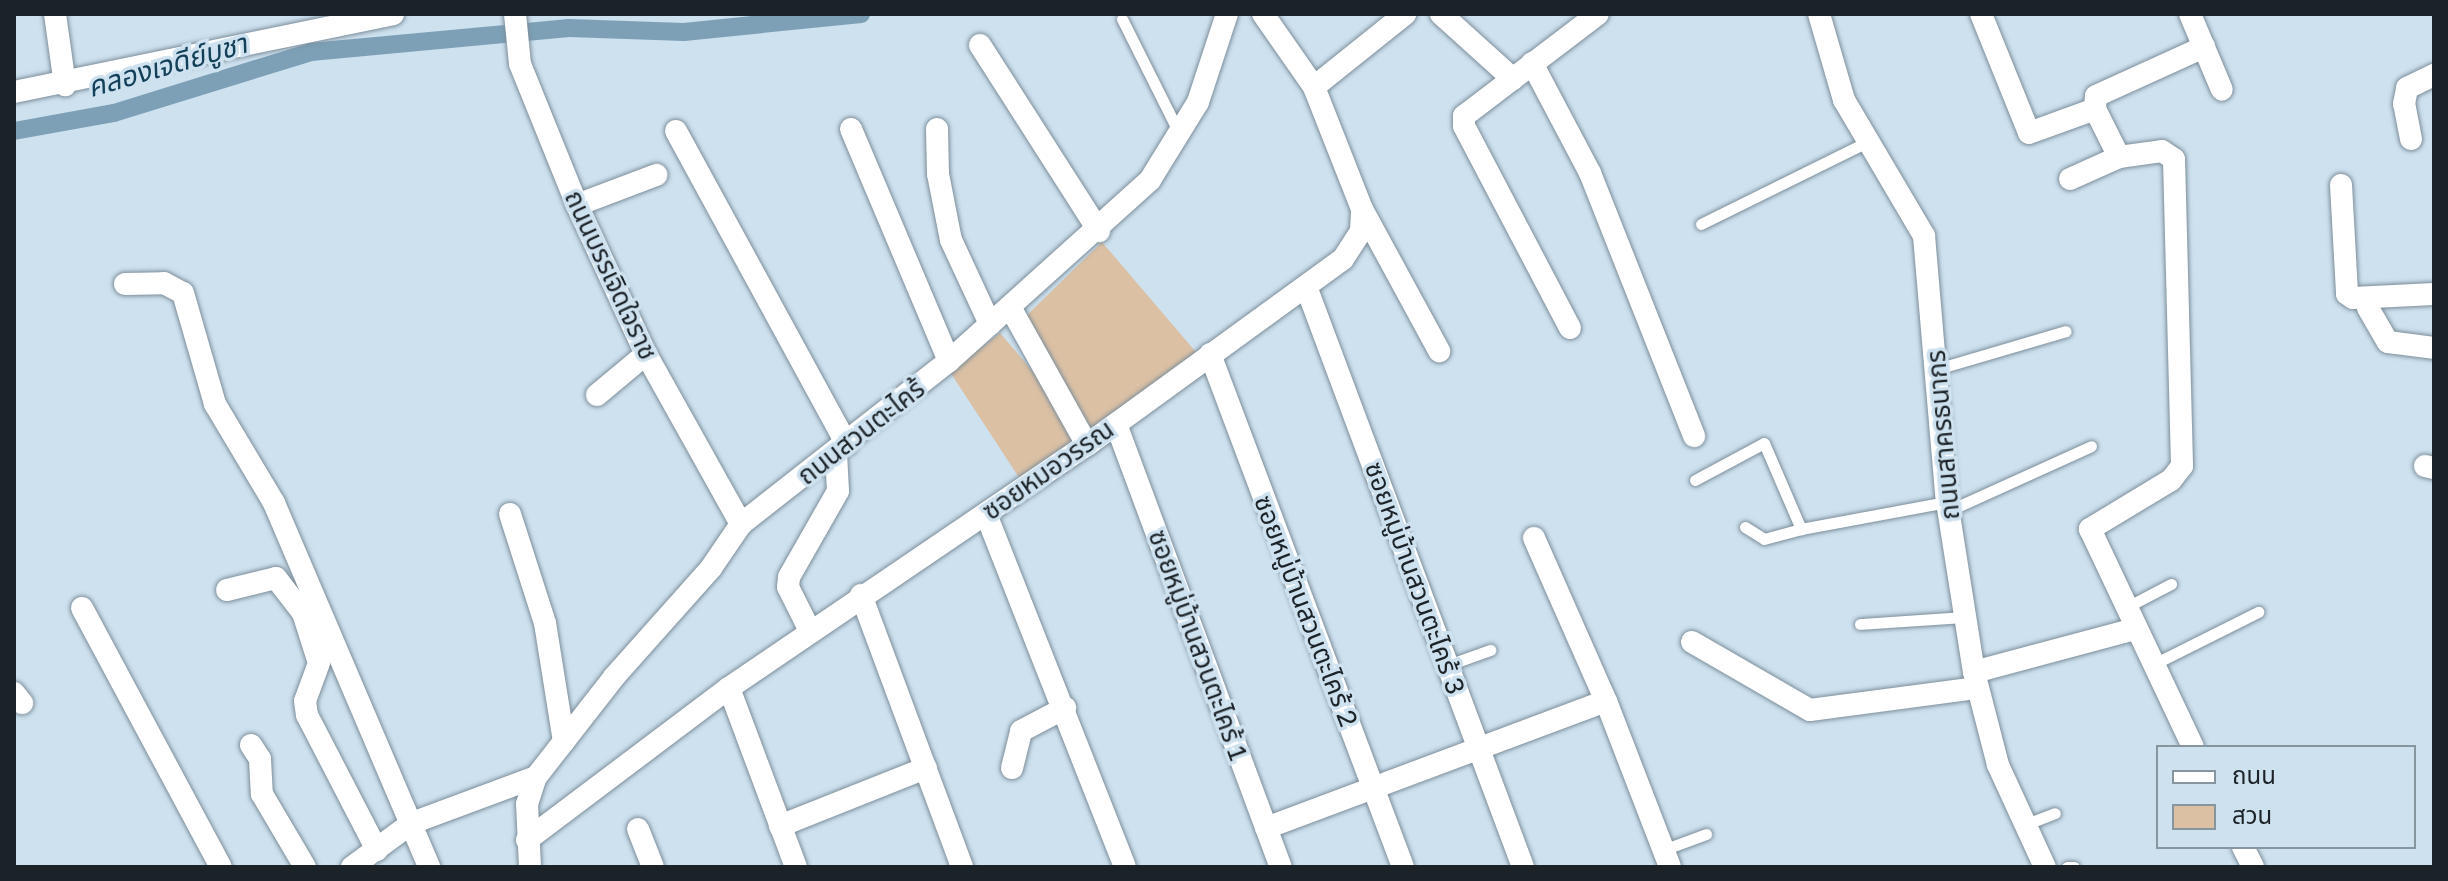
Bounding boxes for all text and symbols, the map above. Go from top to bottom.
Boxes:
water label: คลองเจดีย์บูชา [83,26,251,104]
street label: ถนนบรรเจิดใจราช [558,185,664,365]
street label: ถนนสาครธนากร [1920,349,1966,521]
street label: ถนนสวนตะไคร้ [791,373,931,491]
street label: ซอยหมอวรรณ [976,413,1120,527]
street label: ซอยหมู่บ้านสวนตะไคร้ 3 [1358,457,1472,699]
street label: ซอยหมู่บ้านสวนตะไคร้ 2 [1248,491,1364,731]
street label: ซอยหมู่บ้านสวนตะไคร้ 1 [1142,526,1254,764]
legend [2156,745,2416,849]
text: ถนน [2232,760,2276,789]
text: สวน [2232,800,2272,829]

